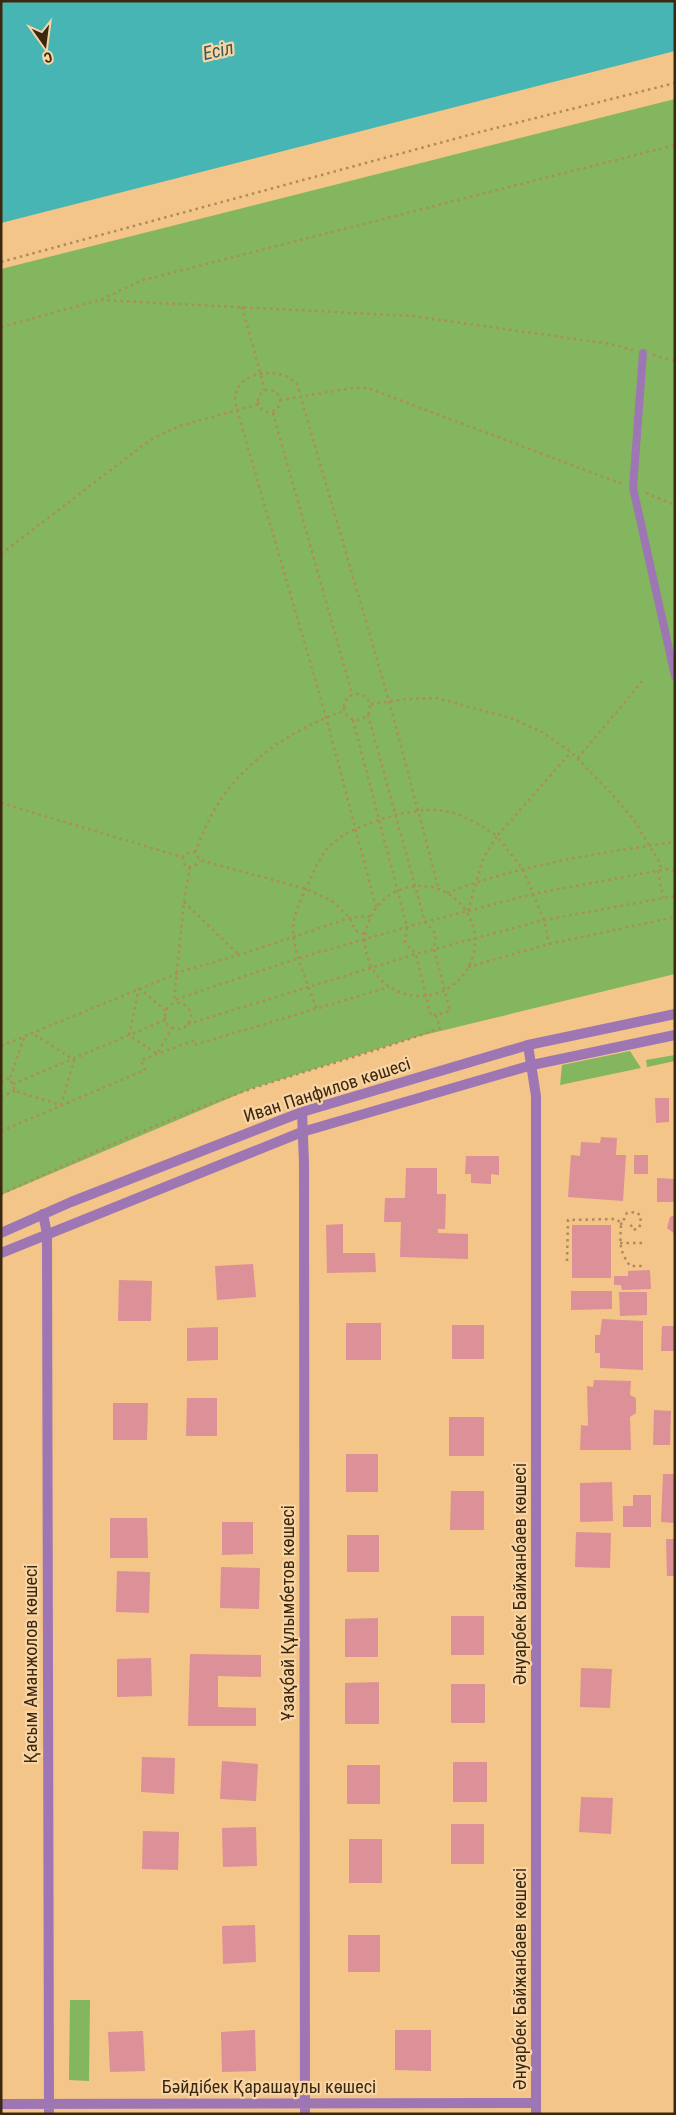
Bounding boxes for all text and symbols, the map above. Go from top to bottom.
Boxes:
north arrow [20,20,70,70]
water label: Есіл [200,36,236,65]
text: С [42,49,54,66]
street label: Иван Панфилов көшесі [241,1053,413,1126]
street label: Әнуарбек Байжанбаев көшесі [509,1463,530,1685]
street label: Ұзақбай Құлымбетов көшесі [277,1505,298,1721]
street label: Қасым Аманжолов көшесі [20,1565,41,1763]
street label: Әнуарбек Байжанбаев көшесі [509,1868,530,2090]
street label: Бәйдібек Қарашаұлы көшесі [162,2076,376,2097]

